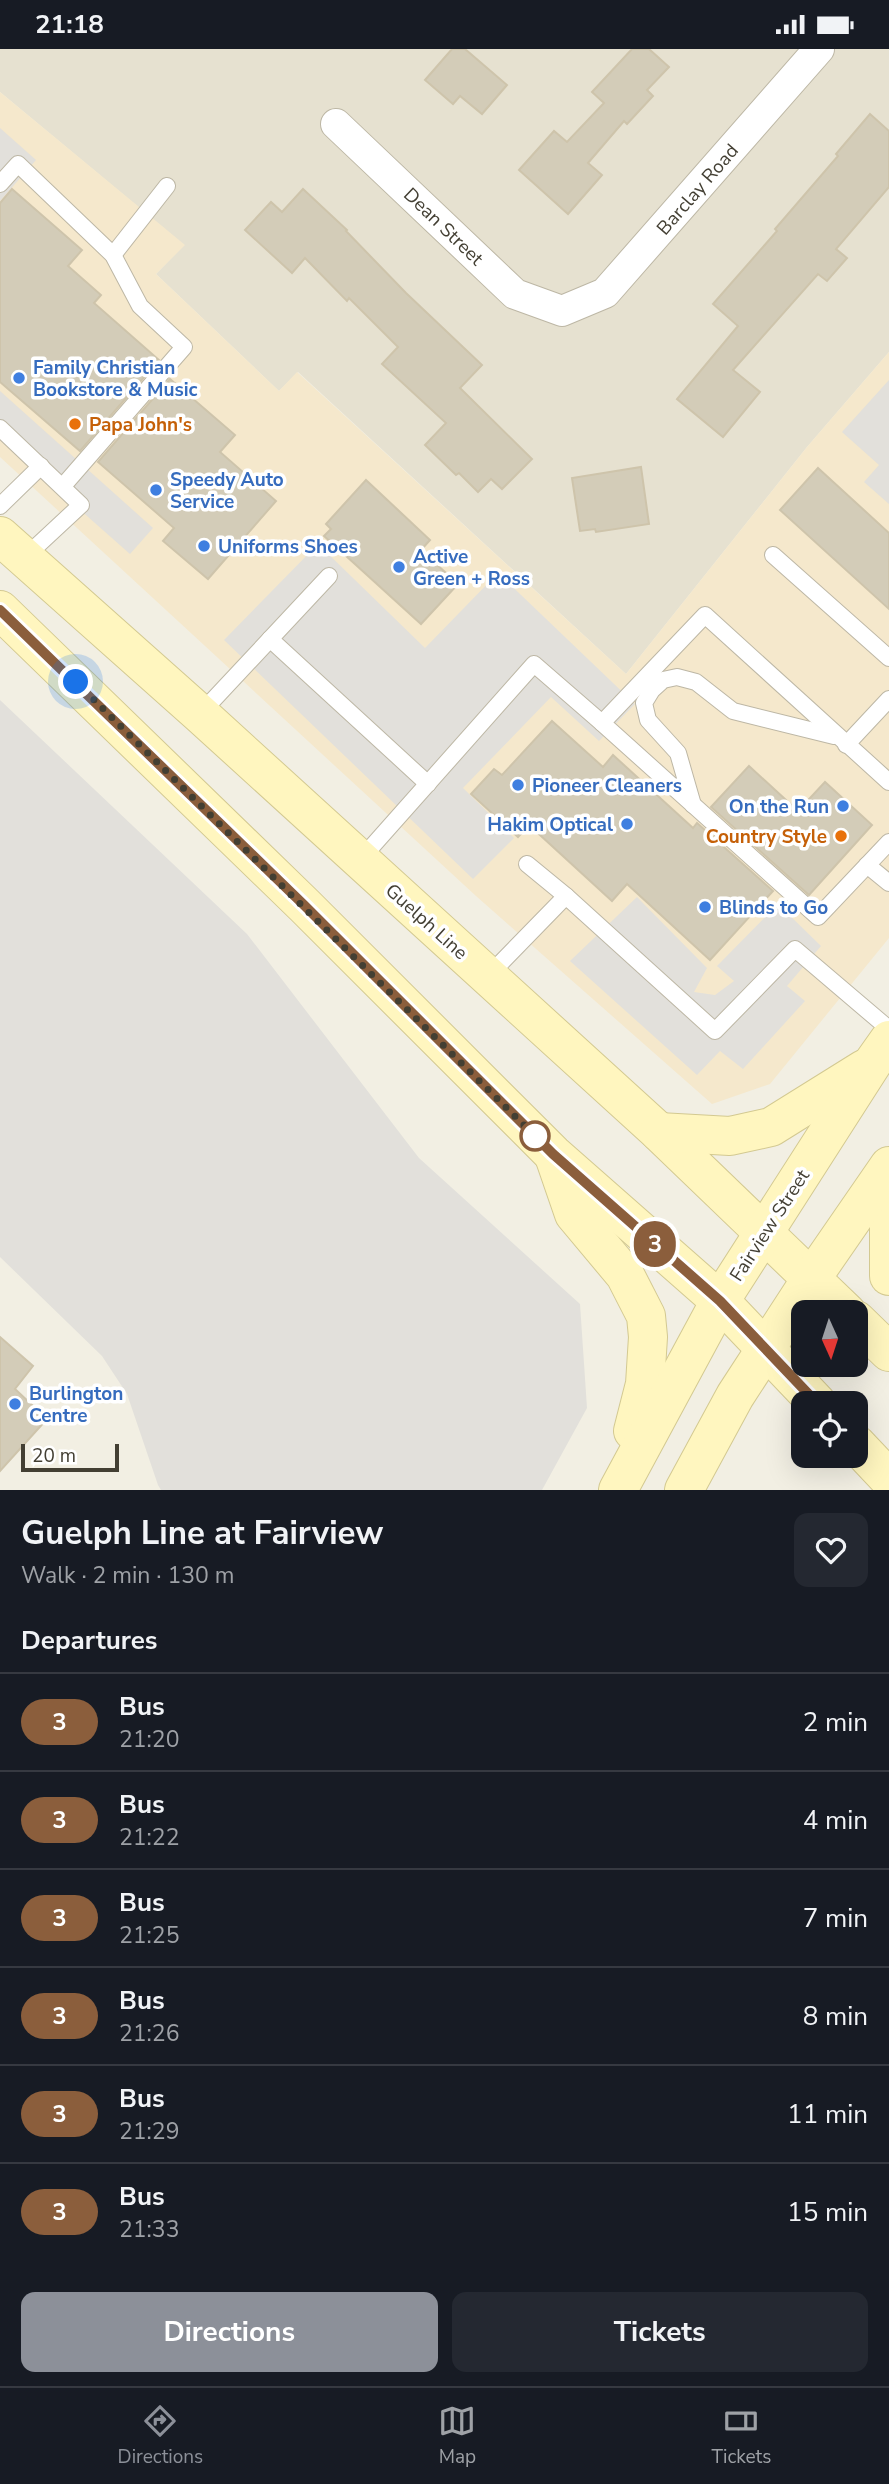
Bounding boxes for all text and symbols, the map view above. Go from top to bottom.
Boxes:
text: 21:18 [35,7,104,42]
street label: Barclay Road [651,139,745,241]
street label: Dean Street [398,182,489,272]
place label: Family Christian Bookstore & Music [33,355,198,403]
marker: Family Christian Bookstore & Music [11,370,27,386]
place label: Papa John's [89,412,192,438]
marker: Papa John's [67,416,83,432]
place label: Speedy Auto Service [170,467,284,515]
marker: Speedy Auto Service [148,482,164,498]
place label: Uniforms Shoes [218,534,358,560]
marker: Uniforms Shoes [196,538,212,554]
place label: Active Green + Ross [413,544,530,592]
marker: Active Green + Ross [391,559,407,575]
your location [58,664,93,699]
place label: Pioneer Cleaners [532,773,682,799]
marker: Pioneer Cleaners [510,777,526,793]
place label: On the Run [729,794,829,820]
marker: On the Run [835,798,851,814]
place label: Hakim Optical [487,812,613,838]
marker: Hakim Optical [619,816,635,832]
place label: Country Style [706,824,827,850]
marker: Country Style [833,828,849,844]
street label: Guelph Line [380,878,473,966]
place label: Blinds to Go [719,895,828,921]
marker: Blinds to Go [697,899,713,915]
unlabelled marker [520,1121,550,1151]
street label: Fairview Street [724,1164,816,1287]
line badge: 3 [632,1221,678,1267]
text: 3 [648,1228,662,1260]
north arrow [791,1300,868,1377]
map controls [791,1300,868,1468]
place label: Burlington Centre [29,1381,123,1429]
button: locate [791,1391,868,1468]
marker: Burlington Centre [7,1396,23,1412]
scale bar [21,1441,119,1473]
text: 20 m [32,1443,76,1469]
text: Guelph Line at Fairview [21,1511,383,1556]
button: heart [794,1513,868,1587]
text: Walk · 2 min · 130 m [21,1560,234,1591]
text: Departures [21,1623,157,1658]
text: Bus [119,1689,165,1724]
text: 2 min [803,1705,868,1740]
text: 3 [52,1706,67,1738]
text: 21:20 [119,1724,179,1755]
text: Bus [119,1787,165,1822]
text: 4 min [803,1803,868,1838]
text: 3 [52,1804,67,1836]
text: 21:22 [119,1822,179,1853]
text: Bus [119,1885,165,1920]
text: 7 min [803,1901,868,1936]
text: 3 [52,1902,67,1934]
text: 21:25 [119,1920,179,1951]
text: Bus [119,1983,165,2018]
text: 8 min [803,1999,868,2034]
text: 3 [52,2000,67,2032]
text: 21:26 [119,2018,179,2049]
text: Bus [119,2081,165,2116]
text: 11 min [787,2097,868,2132]
text: 3 [52,2098,67,2130]
text: 21:29 [119,2116,179,2147]
text: Bus [119,2179,165,2214]
text: 15 min [787,2195,868,2230]
text: 3 [52,2196,67,2228]
text: 21:33 [119,2214,179,2245]
button: Directions [21,2292,438,2372]
button: Tickets [452,2292,868,2372]
tab: Directions [118,2402,203,2470]
tab: Map [438,2402,476,2470]
tab: Tickets [712,2402,771,2470]

